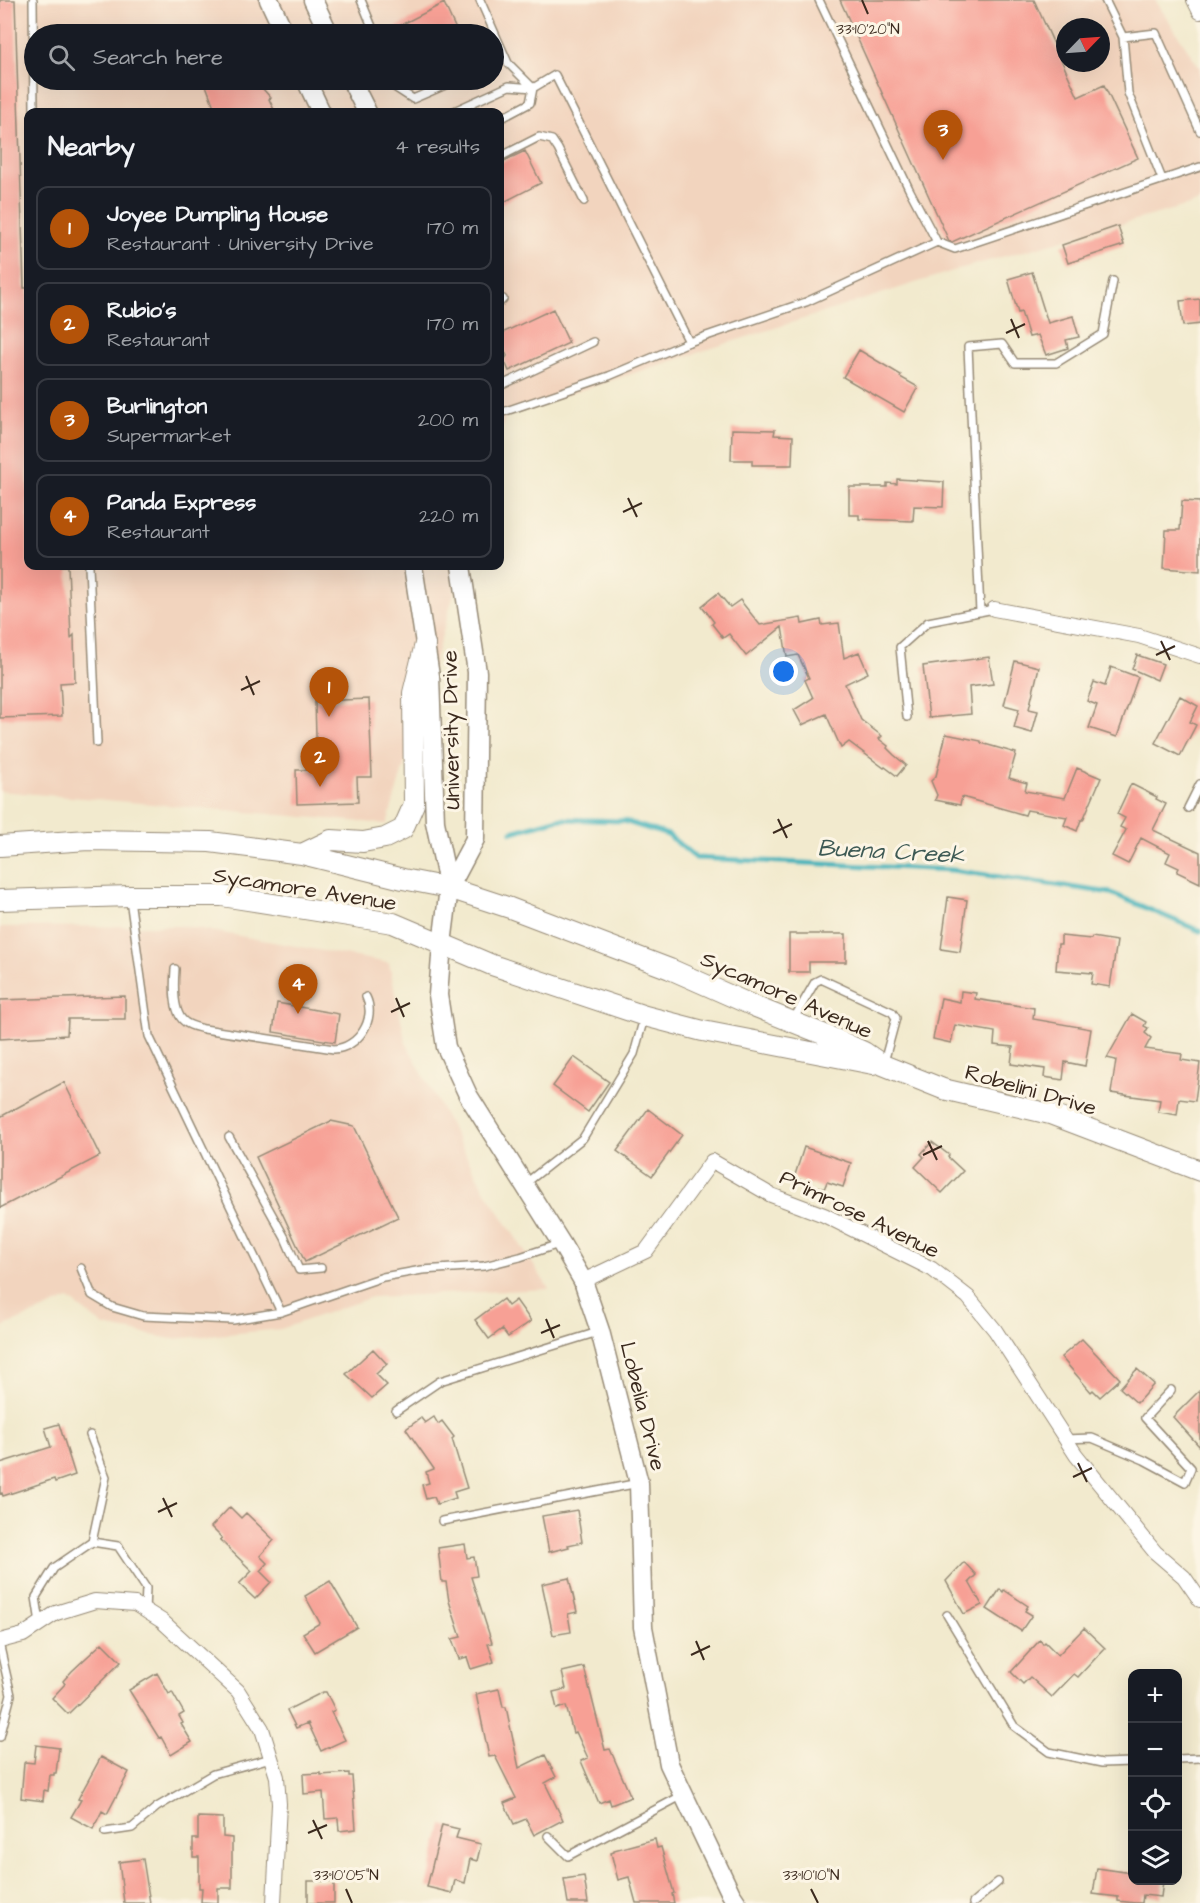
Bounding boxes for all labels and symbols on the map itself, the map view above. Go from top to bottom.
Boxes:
north arrow [1056,18,1110,72]
text: 33°10'20"N [836,19,900,40]
pin: 3 [924,110,962,160]
street label: University Drive [435,650,469,810]
your location [769,657,798,686]
pin: 1 [310,668,348,717]
pin: 2 [300,738,340,787]
water label: Buena Creek [817,831,966,873]
street label: Sycamore Avenue [211,860,399,920]
street label: Sycamore Avenue [695,944,877,1048]
pin: 4 [278,964,318,1014]
street label: Robelini Drive [961,1057,1100,1124]
street label: Primrose Avenue [774,1162,945,1267]
street label: Lobelia Drive [612,1339,674,1474]
text: 33°10'05"N [313,1865,379,1886]
text: 33°10'10"N [783,1865,839,1886]

